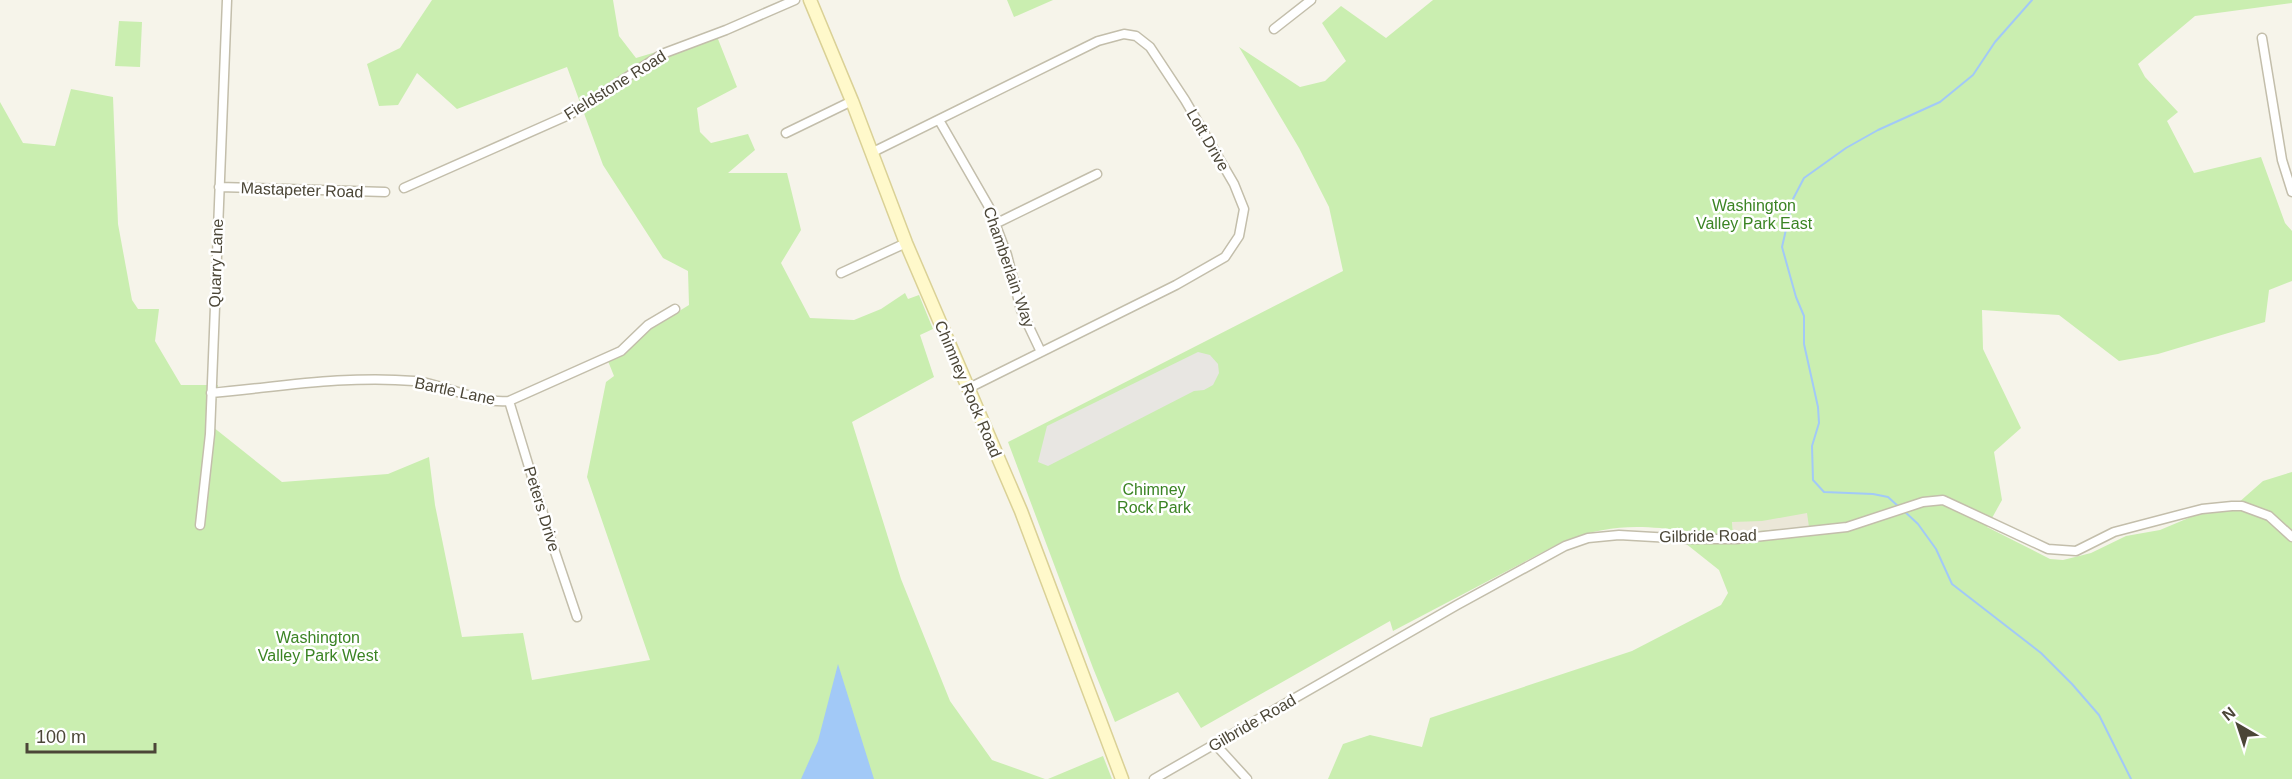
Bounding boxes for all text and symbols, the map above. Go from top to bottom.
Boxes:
street label: Fieldstone Road [561,47,669,123]
street label: Loft Drive [1184,106,1233,174]
street label: Mastapeter Road [240,179,364,201]
park label: Washington Valley Park East [1696,197,1813,232]
street label: Chamberlain Way [980,204,1038,330]
street label: Quarry Lane [206,218,226,308]
street label: Chimney Rock Road [932,318,1004,460]
street label: Bartle Lane [413,374,497,408]
street label: Peters Drive [521,464,563,554]
park label: Chimney Rock Park [1117,481,1192,516]
street label: Gilbride Road [1659,527,1757,545]
park label: Washington Valley Park West [258,629,379,664]
street label: Gilbride Road [1205,691,1299,755]
north arrow [2208,695,2268,755]
text: N [2219,703,2239,724]
scale bar [27,716,154,754]
text: 100 m [36,727,86,747]

